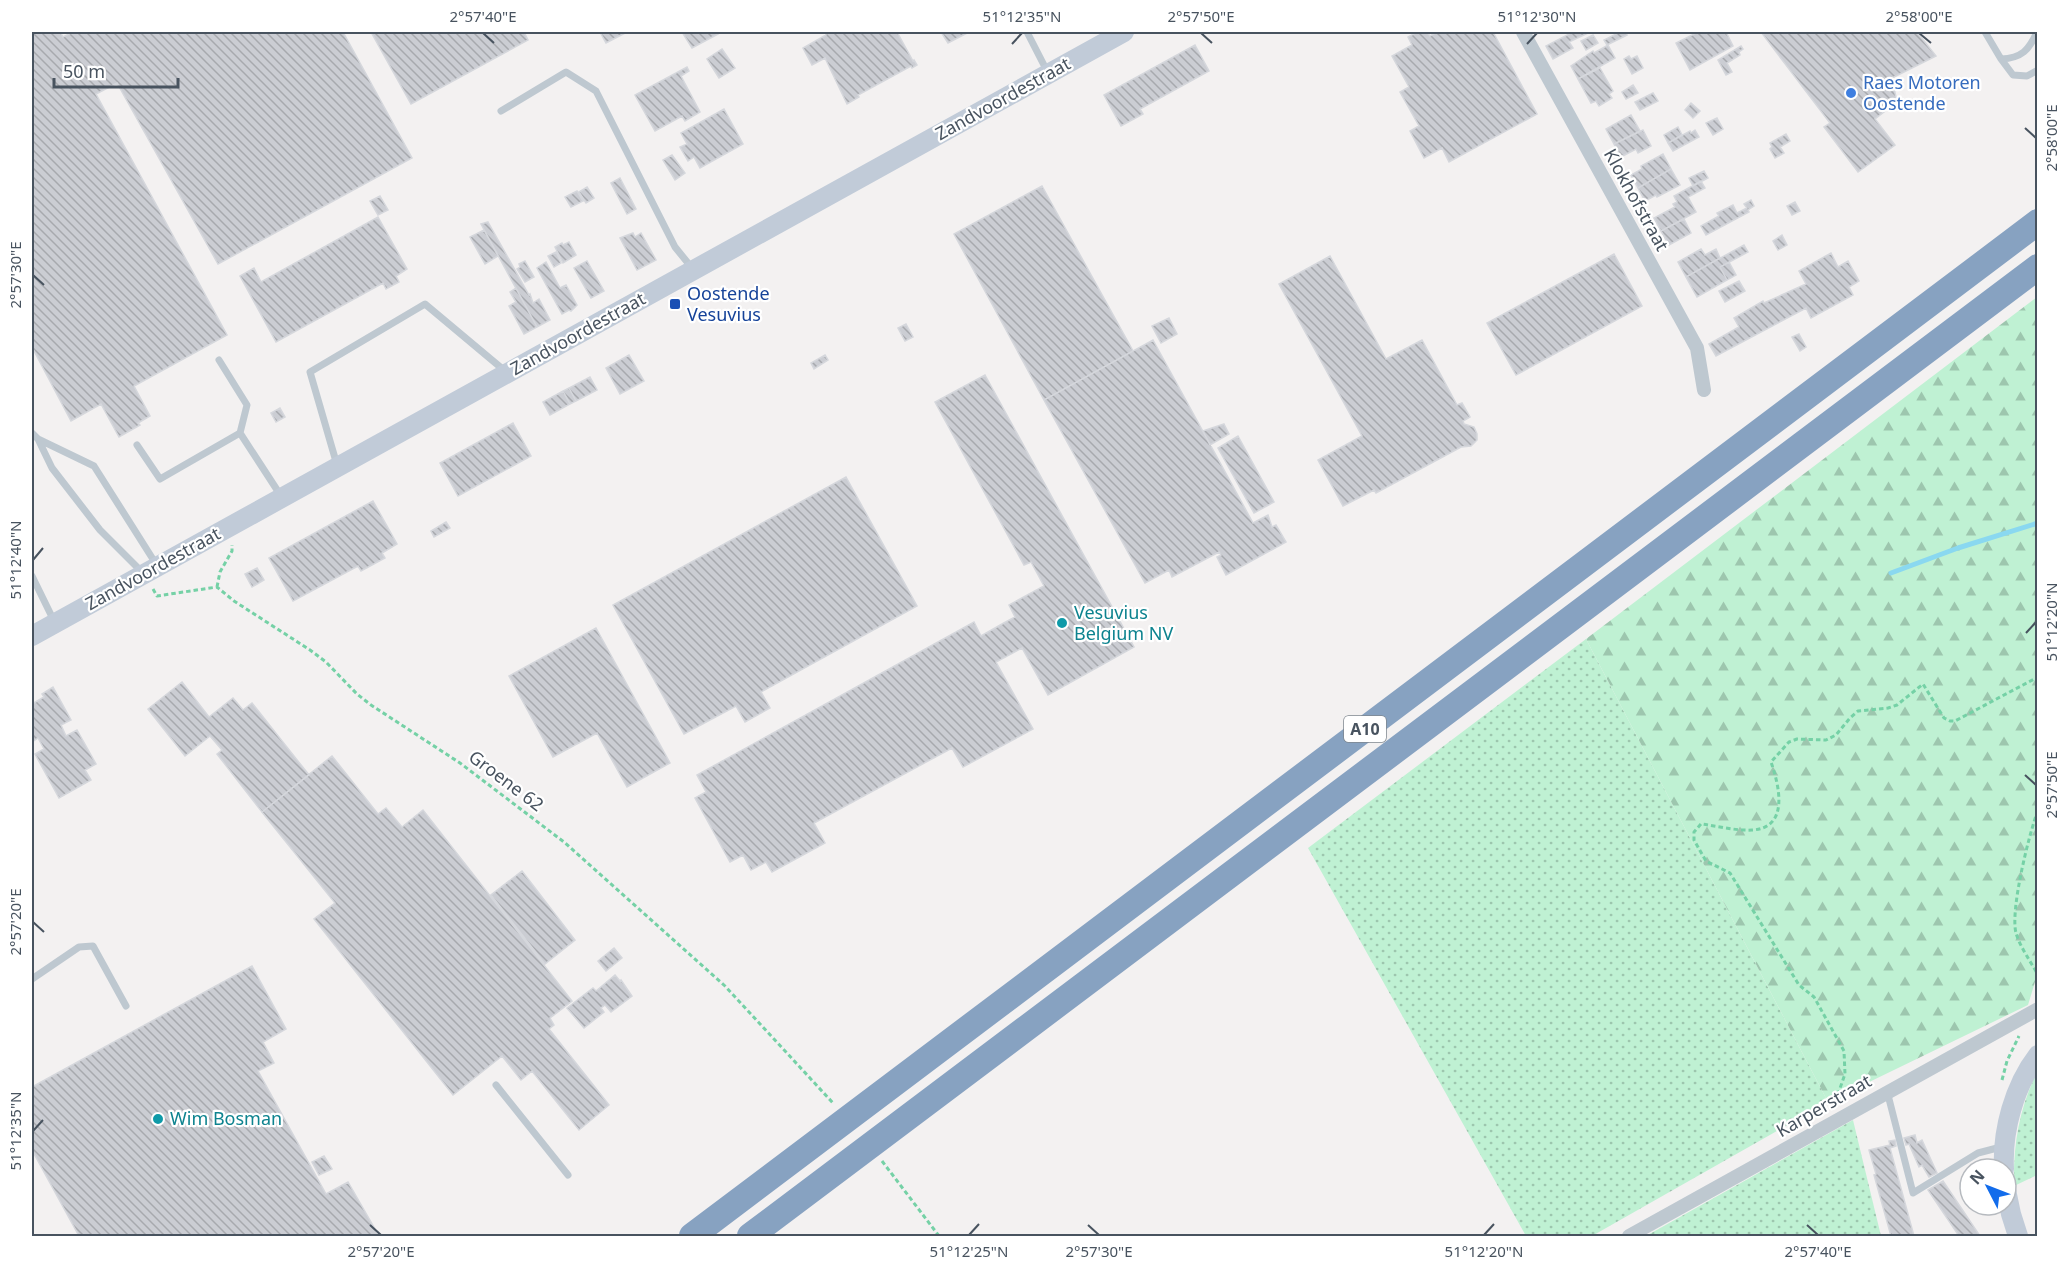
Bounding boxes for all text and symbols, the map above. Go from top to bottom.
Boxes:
text: 2°57'40"E [449,6,517,26]
text: 51°12'35"N [983,6,1061,26]
text: 2°57'50"E [1167,6,1235,26]
text: 51°12'30"N [1498,6,1576,26]
text: 2°58'00"E [1885,6,1953,26]
scale bar [54,51,178,89]
street label: Zandvoordestraat [931,51,1075,145]
text: 50 m [63,59,105,83]
place label: Raes Motoren Oostende [1863,70,1981,115]
marker: Raes Motoren Oostende [1844,86,1858,100]
text: 2°58'00"E [2041,104,2061,172]
street label: Klokhofstraat [1599,144,1675,255]
text: 2°57'30"E [5,241,25,309]
place label: Oostende Vesuvius [687,281,770,326]
street label: Zandvoordestraat [506,286,650,380]
marker: Oostende Vesuvius [668,297,682,311]
text: 51°12'40"N [5,521,25,599]
street label: Zandvoordestraat [81,521,225,615]
text: 51°12'20"N [2041,583,2061,661]
place label: Vesuvius Belgium NV [1074,600,1174,645]
marker: Vesuvius Belgium NV [1055,616,1069,630]
road number: A10 [1344,716,1386,742]
street label: Groene 62 [464,744,549,816]
text: 2°57'50"E [2041,751,2061,819]
text: 2°57'20"E [5,888,25,956]
street label: Karperstraat [1772,1068,1876,1142]
text: 51°12'35"N [5,1092,25,1170]
place label: Wim Bosman [170,1106,282,1130]
marker: Wim Bosman [151,1112,165,1126]
north arrow [1958,1157,2018,1217]
text: N [1964,1165,1989,1189]
text: 2°57'20"E [347,1241,415,1261]
text: 51°12'25"N [930,1241,1008,1261]
text: 2°57'30"E [1065,1241,1133,1261]
text: 51°12'20"N [1445,1241,1523,1261]
text: 2°57'40"E [1784,1241,1852,1261]

